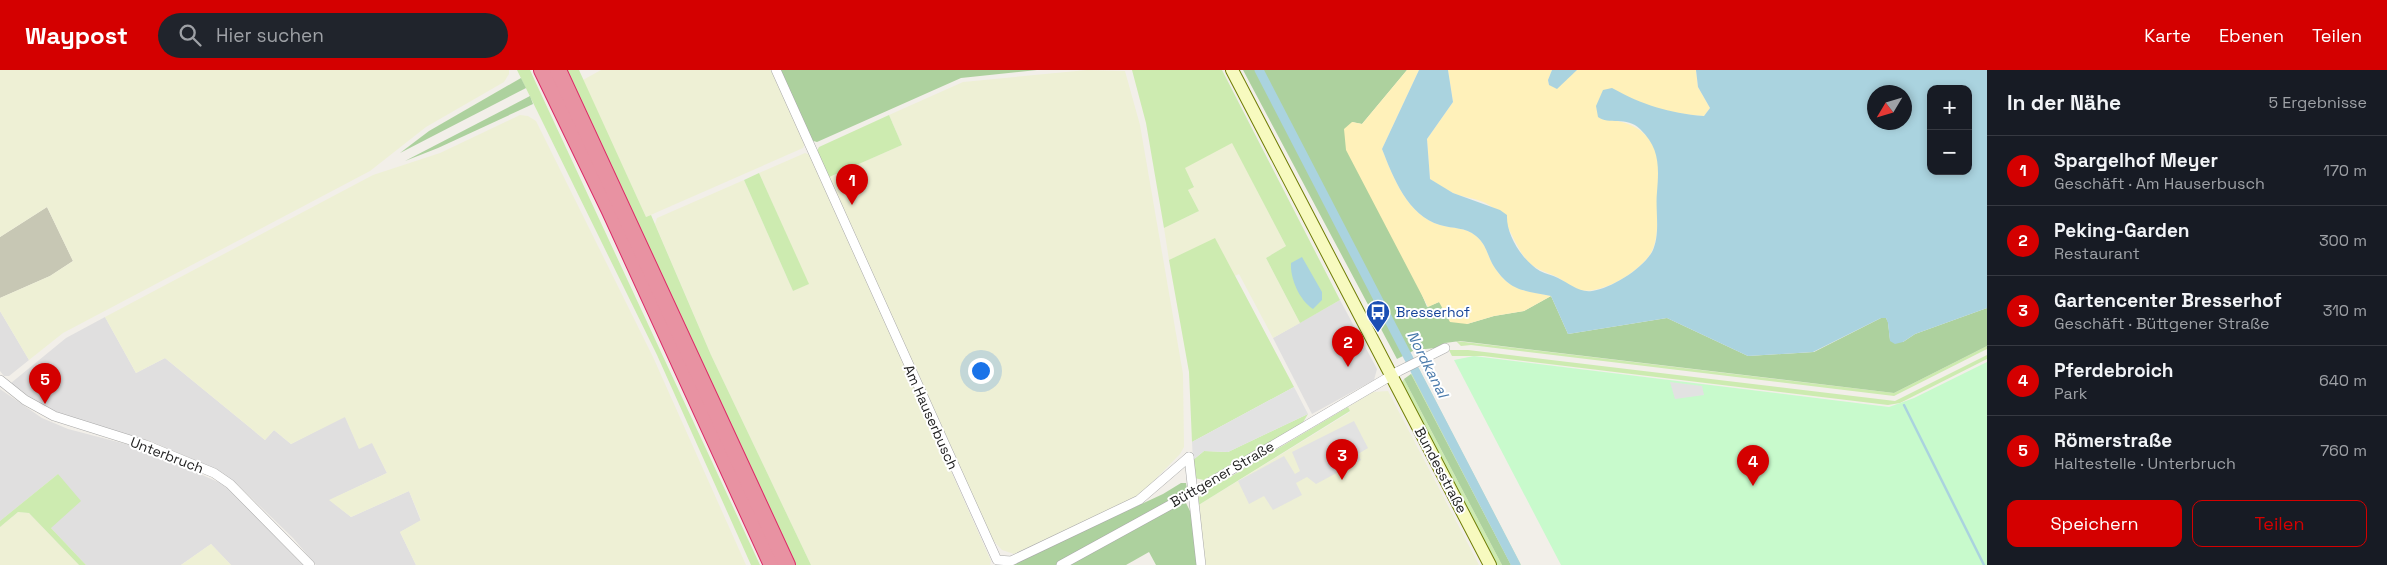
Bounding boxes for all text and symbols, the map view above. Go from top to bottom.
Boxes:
search box [158,13,508,58]
text: Waypost [25,20,128,51]
icon: search [176,21,204,49]
text: Hier suchen [216,23,324,48]
text: Karte [2144,24,2191,47]
text: Ebenen [2219,24,2284,47]
text: Teilen [2312,24,2362,47]
north arrow [1867,85,1912,130]
map controls [1927,85,1972,175]
button: + [1927,85,1972,130]
text: In der Nähe [2007,89,2121,116]
text: 5 Ergebnisse [2268,92,2367,113]
button: − [1927,130,1972,175]
text: Spargelhof Meyer [2054,148,2218,173]
text: 1 [2019,160,2027,181]
text: 170 m [2323,160,2367,181]
pin: 1 [836,164,868,205]
text: Geschäft · Am Hauserbusch [2054,173,2265,194]
text: Peking-Garden [2054,218,2190,243]
text: 2 [2018,230,2028,251]
text: 300 m [2319,230,2367,251]
text: Restaurant [2054,243,2140,264]
text: Gartencenter Bresserhof [2054,288,2282,313]
bus stop icon: Bresserhof [1365,299,1391,333]
text: 3 [2018,300,2028,321]
text: 310 m [2323,300,2367,321]
place label: Bresserhof [1396,303,1470,321]
text: Geschäft · Büttgener Straße [2054,313,2270,334]
pin: 2 [1332,326,1364,367]
water label: Nordkanal [1403,327,1454,403]
your location [968,358,994,384]
text: Pferdebroich [2054,358,2174,383]
street label: Am Hauserbusch [900,362,962,472]
pin: 5 [29,363,61,404]
text: 4 [2018,370,2028,391]
text: 640 m [2319,370,2367,391]
text: Park [2054,383,2087,404]
street label: Bundesstraße [1411,424,1471,516]
text: Römerstraße [2054,428,2172,453]
street label: Unterbruch [128,433,206,477]
street label: Büttgener Straße [1167,437,1277,511]
pin: 3 [1326,439,1358,480]
text: 5 [2018,440,2028,461]
text: 760 m [2320,440,2367,461]
pin: 4 [1737,445,1769,486]
text: Haltestelle · Unterbruch [2054,453,2236,474]
button: Speichern [2007,500,2182,547]
button: Teilen [2192,500,2367,547]

